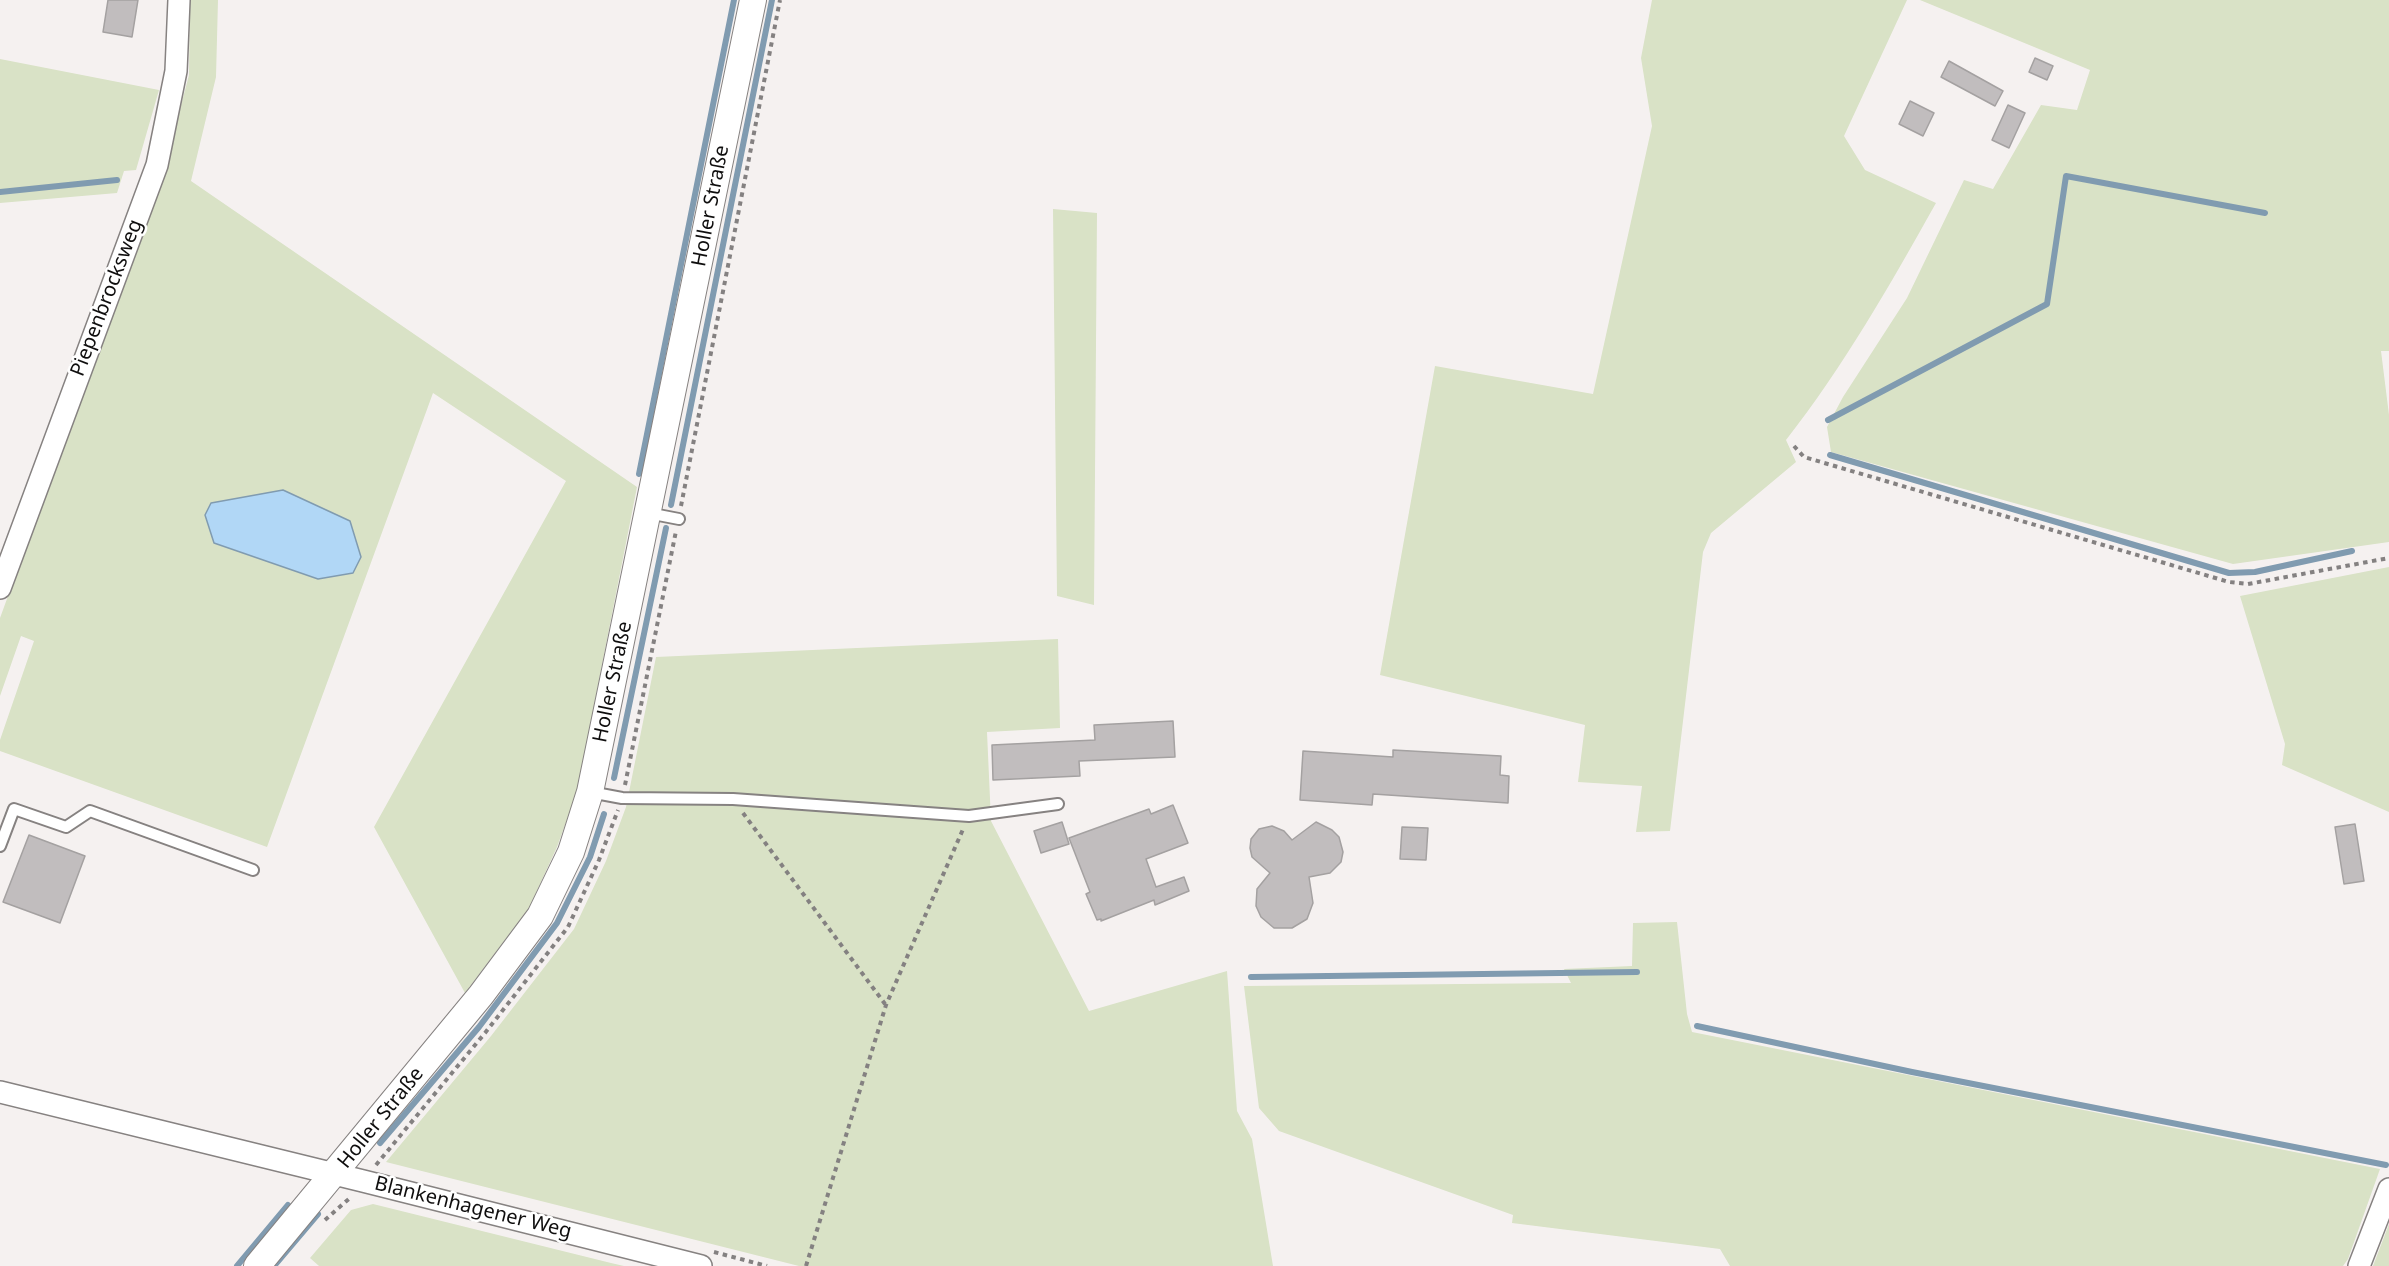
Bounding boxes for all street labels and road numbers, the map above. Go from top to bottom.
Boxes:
street label: Holler Straße [687,143,735,269]
street label: Piepenbrocksweg [66,216,148,380]
street label: Holler Straße [588,619,638,745]
street label: Holler Straße [333,1063,429,1173]
street label: Blankenhagener Weg [372,1172,574,1244]

